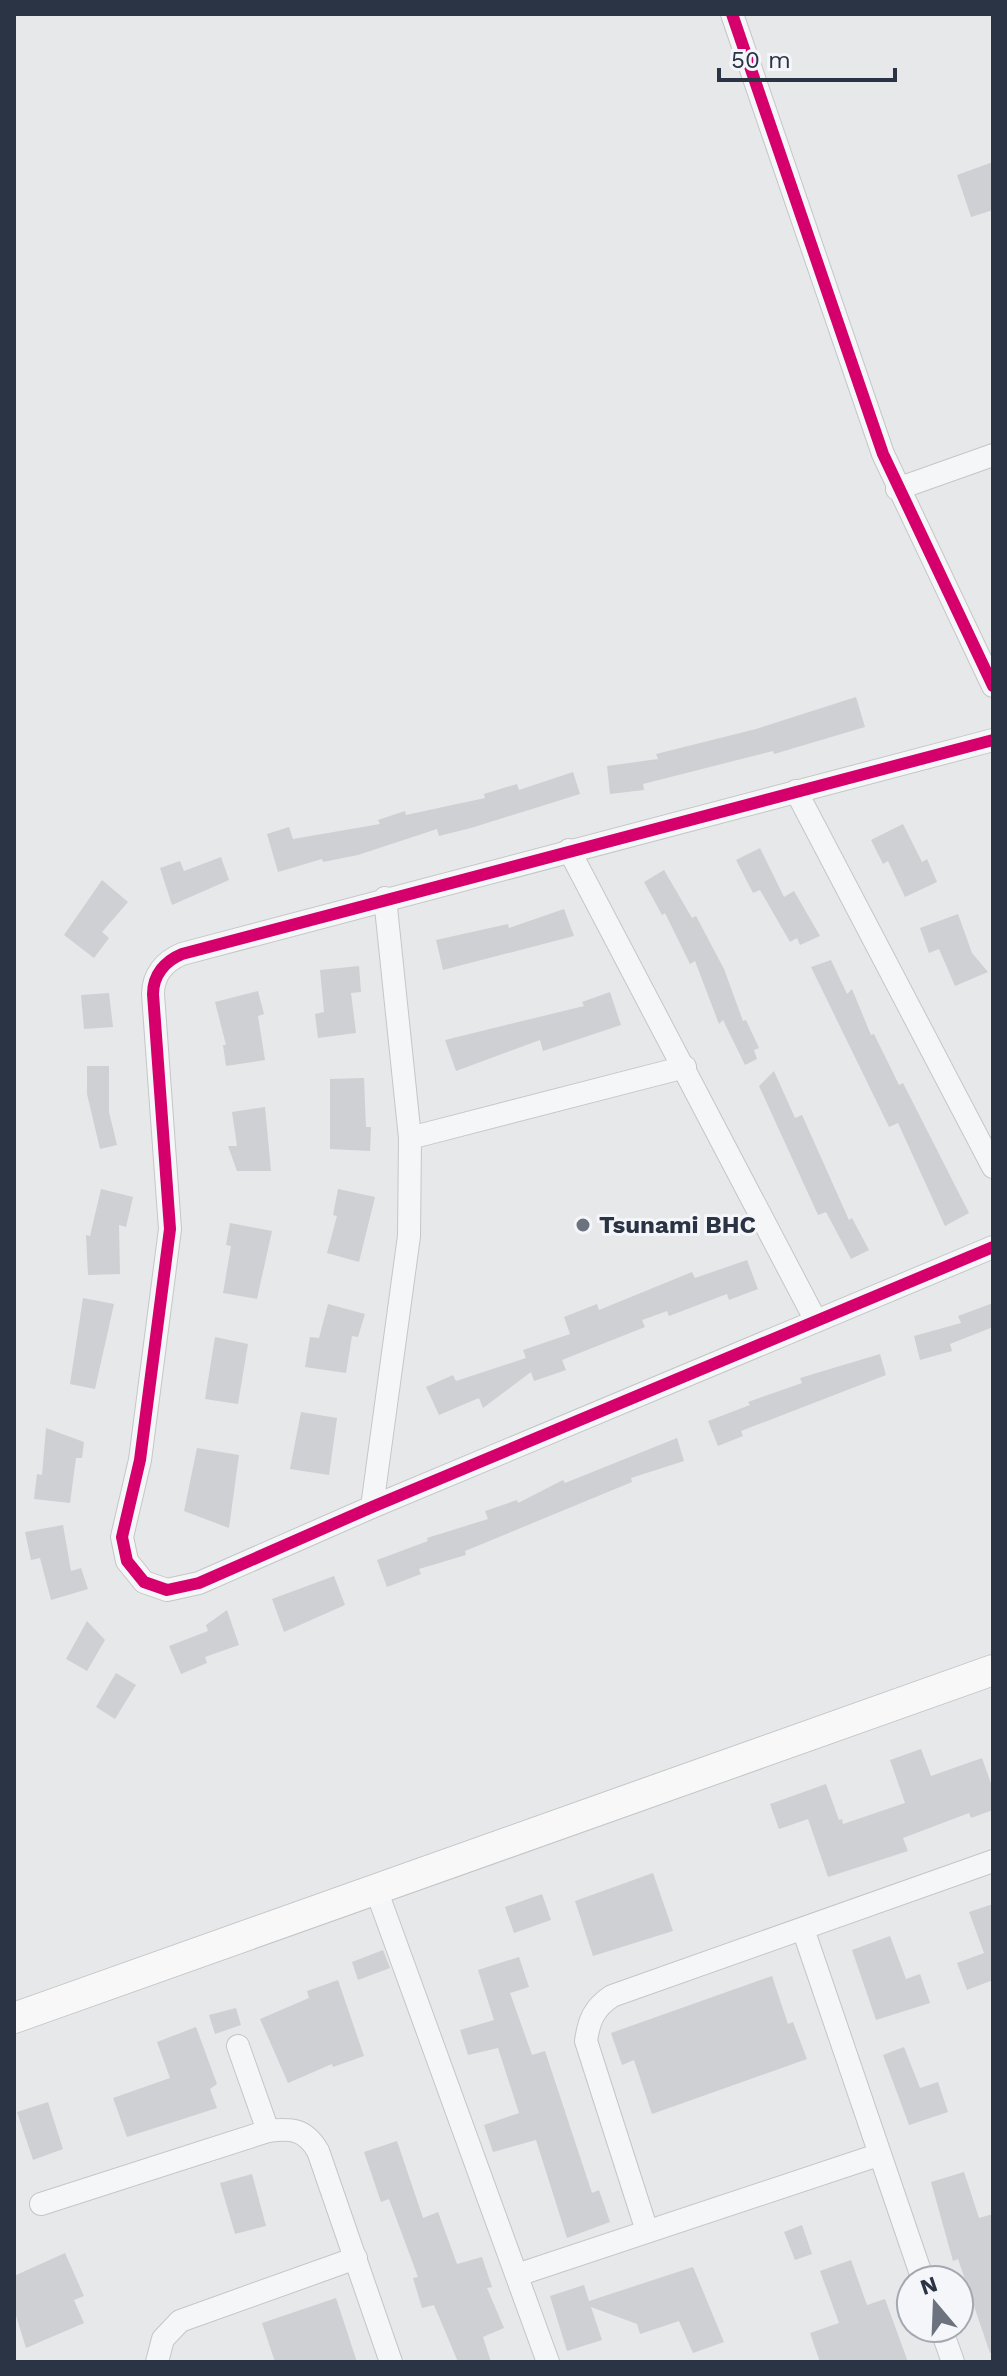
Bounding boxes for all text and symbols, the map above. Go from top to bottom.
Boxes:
scale bar [719,32,895,82]
text: 50 m [731,46,791,74]
place label: Tsunami BHC [599,1211,756,1239]
marker: Tsunami BHC [574,1216,592,1234]
north arrow [895,2264,975,2344]
text: N [917,2271,940,2300]

